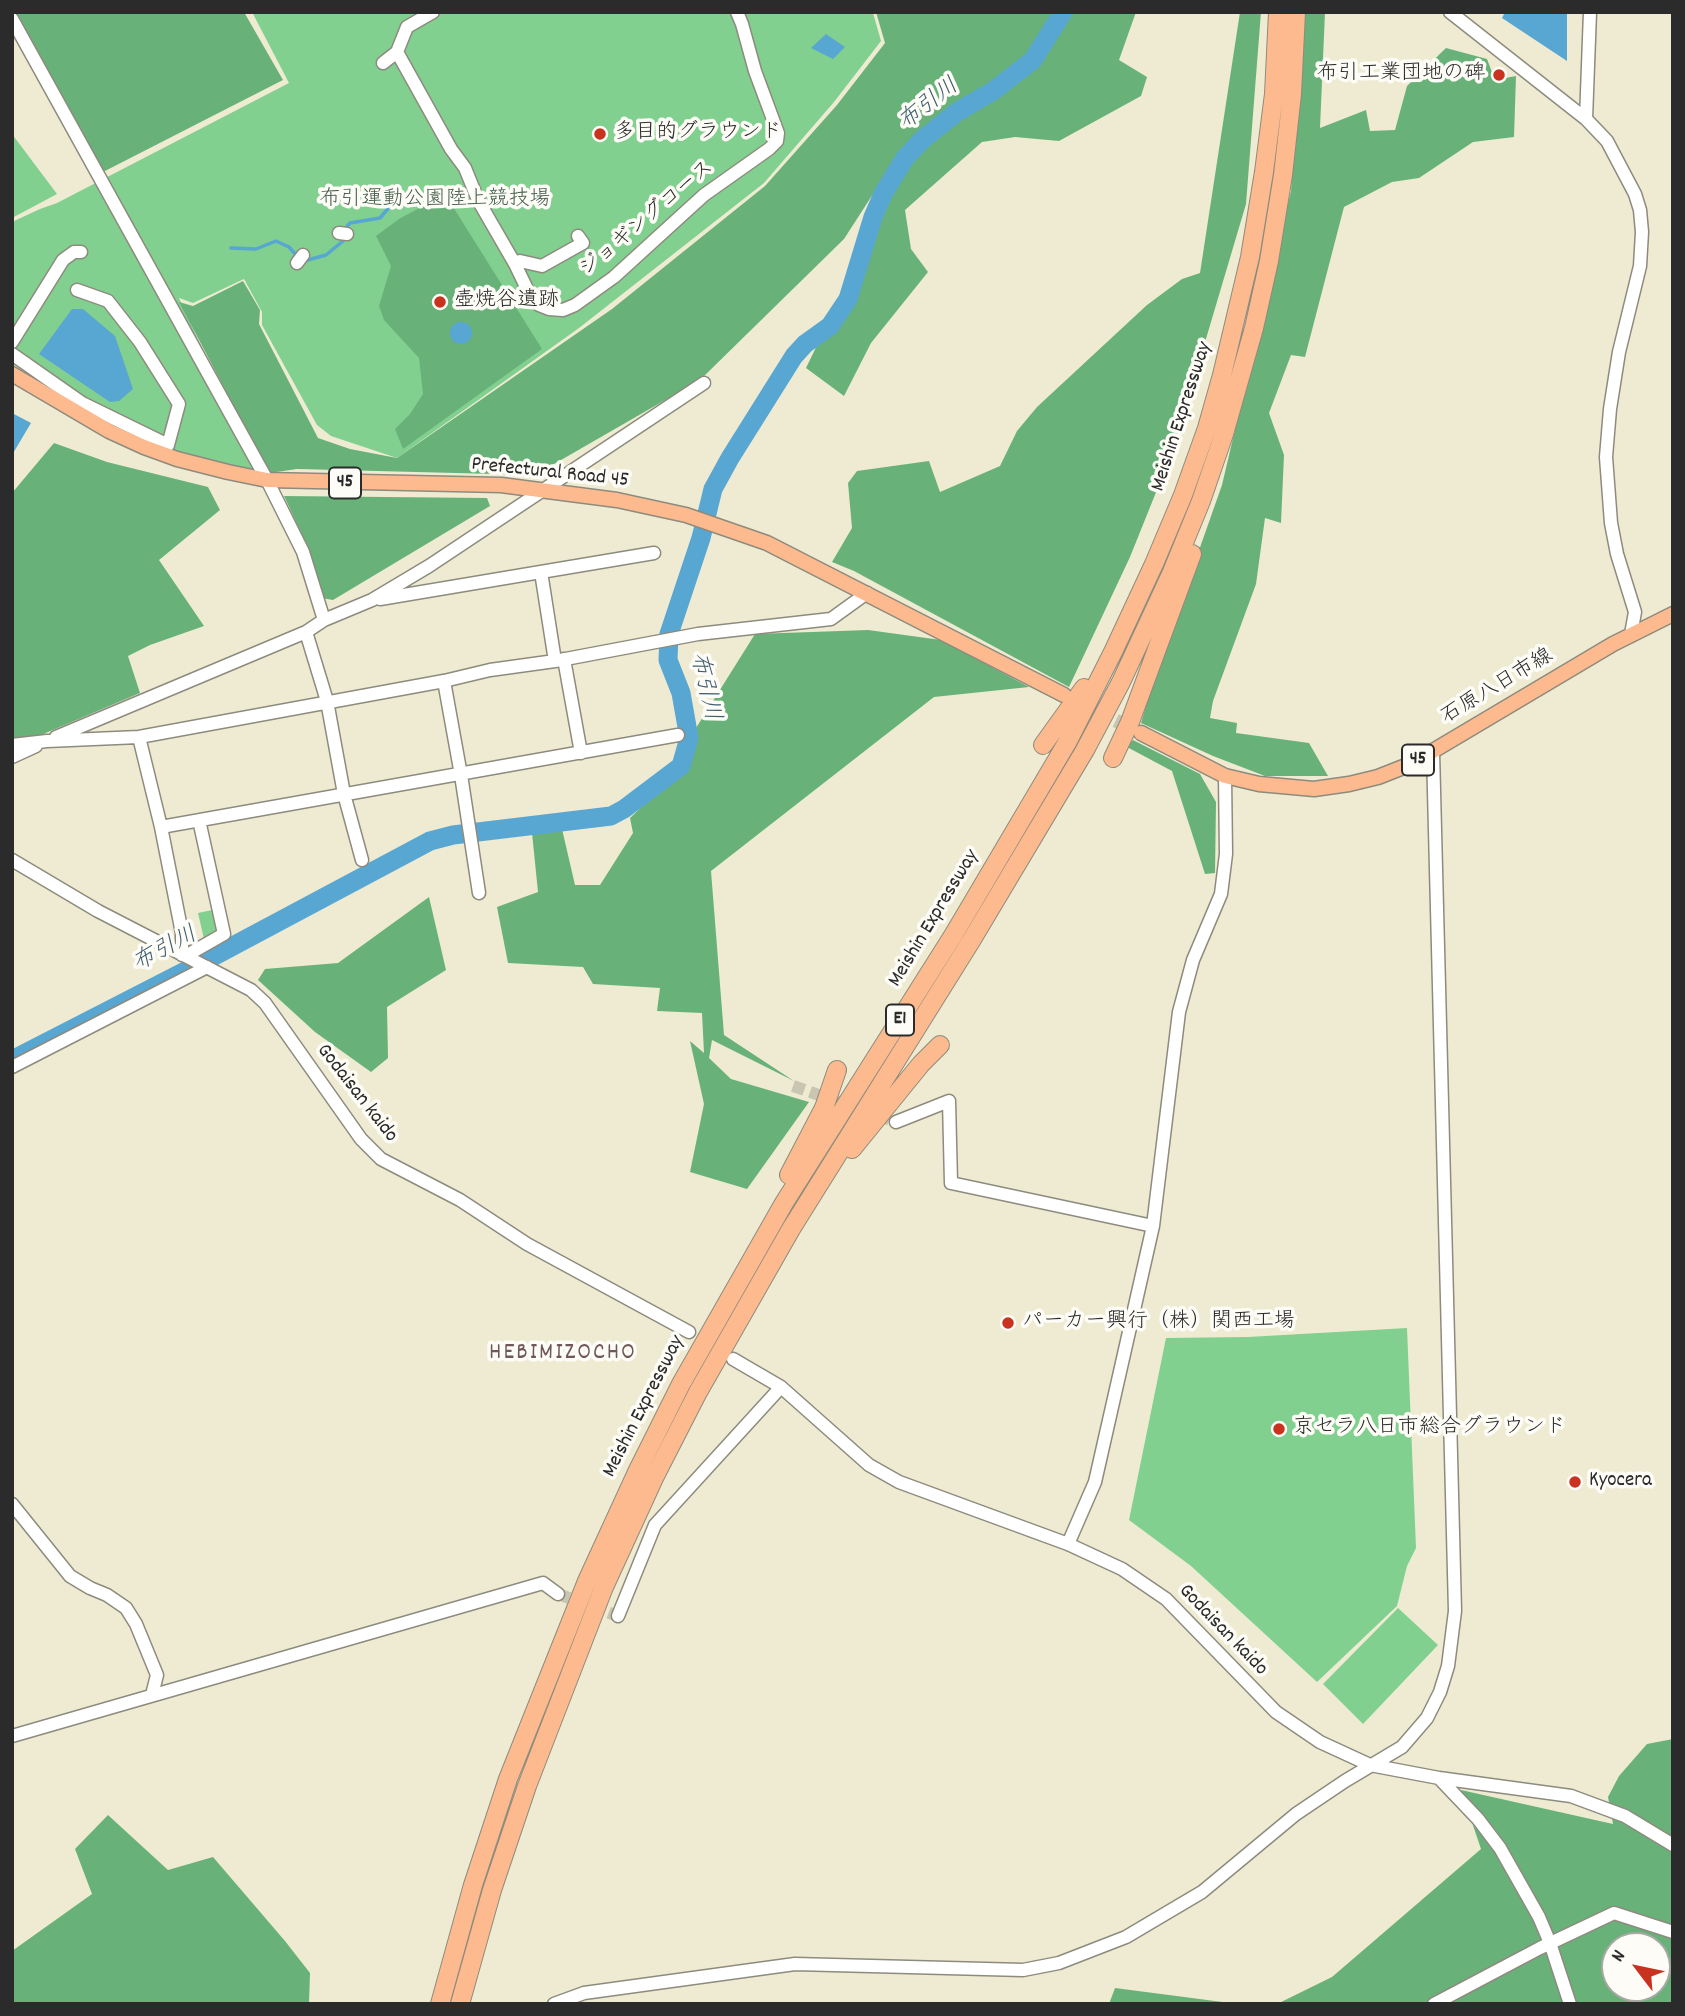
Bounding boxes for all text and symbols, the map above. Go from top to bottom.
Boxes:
place label: 布引工業団地の碑 [1317,62,1485,88]
marker: 布引工業団地の碑 [1491,67,1507,83]
water label: 布引川 [894,74,966,138]
place label: 多目的グラウンド [614,121,782,147]
marker: 多目的グラウンド [592,126,608,142]
street label: ジョギングコース [576,156,720,284]
park label: 布引運動公園陸上競技場 [320,188,550,214]
place label: 壺焼谷遺跡 [454,289,559,315]
marker: 壺焼谷遺跡 [432,294,448,310]
street label: Meishin Expressway [1147,339,1219,495]
street label: Prefectural Road 45 [470,453,630,495]
road number: 45 [329,468,361,498]
street label: 石原八日市線 [1438,645,1558,731]
water label: 布引川 [682,650,724,724]
road number: 45 [1402,744,1434,776]
street label: Meishin Expressway [884,846,986,992]
water label: 布引川 [129,923,203,979]
road number: E1 [886,1004,914,1036]
street label: Godaisan kaido [310,1040,402,1148]
place label: パーカー興行（株）関西工場 [1022,1310,1295,1336]
marker: パーカー興行（株）関西工場 [1000,1315,1016,1331]
street label: Meishin Expressway [598,1332,692,1482]
district label: HEBIMIZOCHO [490,1341,636,1369]
place label: 京セラ八日市総合グラウンド [1293,1416,1566,1442]
marker: 京セラ八日市総合グラウンド [1271,1421,1287,1437]
place label: Kyocera [1589,1469,1652,1495]
marker: Kyocera [1567,1474,1583,1490]
street label: Godaisan kaido [1172,1580,1272,1682]
north arrow [1601,1932,1671,2002]
text: N [1606,1946,1633,1968]

